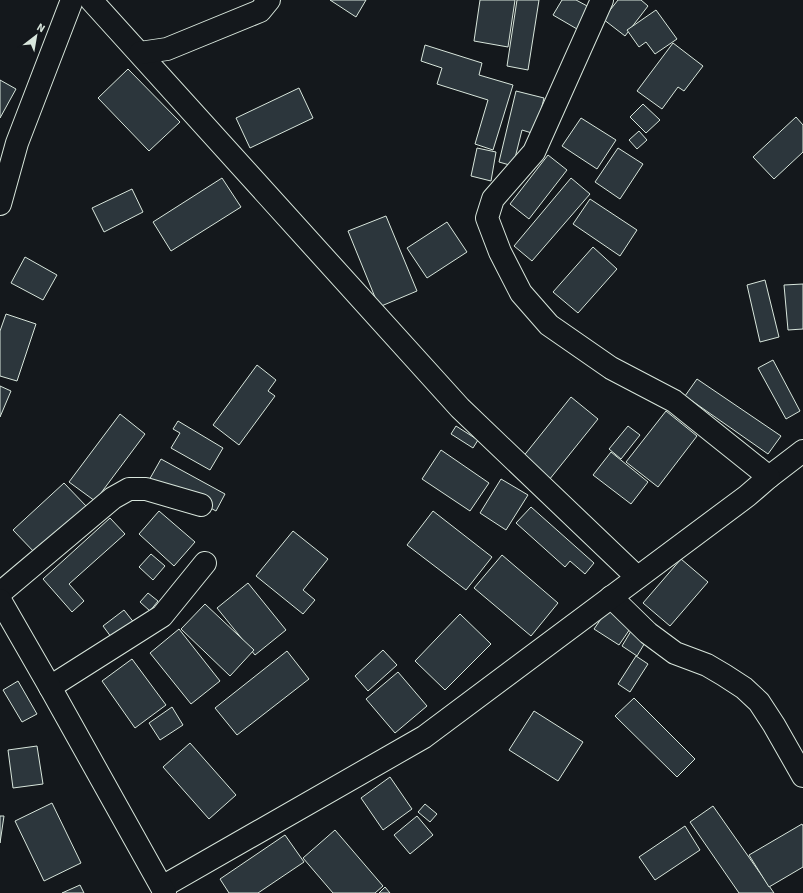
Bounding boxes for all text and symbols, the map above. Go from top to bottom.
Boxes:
north arrow [16,16,56,56]
text: N [34,20,48,36]

